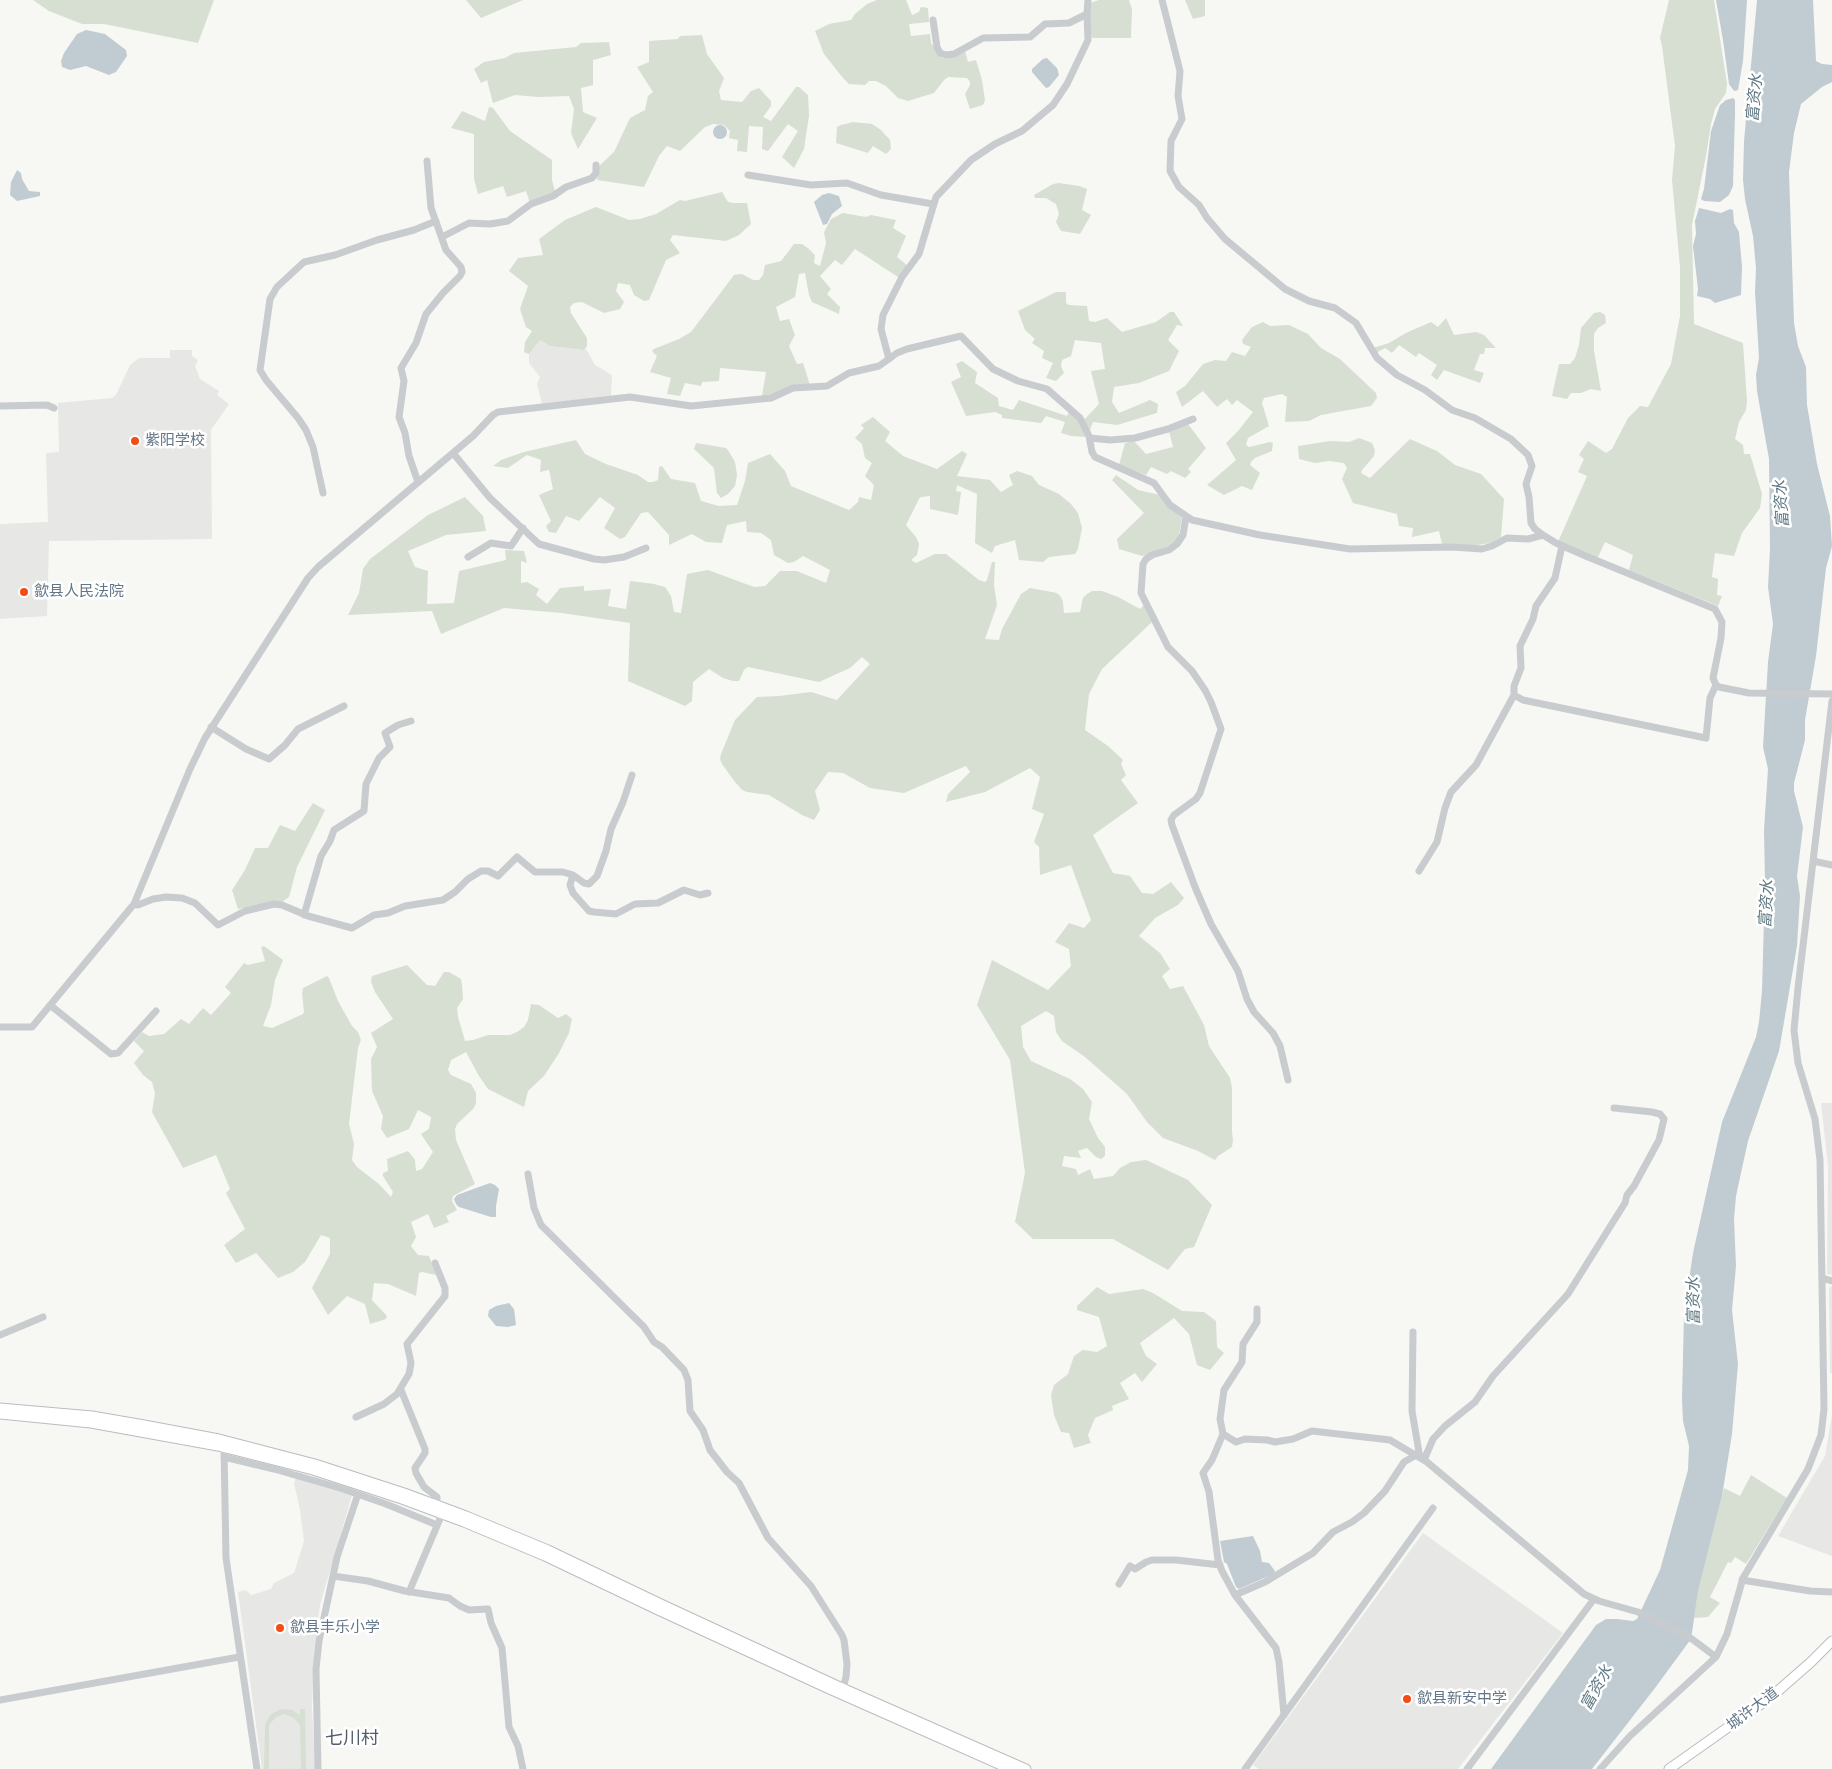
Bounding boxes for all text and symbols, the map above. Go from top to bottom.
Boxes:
water label: 富资水 [1743,73,1767,123]
place label: 紫阳学校 [145,432,205,450]
marker: 紫阳学校 [129,435,141,447]
water label: 富资水 [1771,479,1793,529]
place label: 歙县人民法院 [34,583,124,601]
marker: 歙县人民法院 [18,586,30,598]
water label: 富资水 [1756,880,1778,928]
water label: 富资水 [1684,1277,1704,1325]
place label: 歙县丰乐小学 [290,1619,380,1637]
marker: 歙县丰乐小学 [274,1622,286,1634]
water label: 富资水 [1577,1662,1617,1714]
street label: 城许大道 [1724,1684,1782,1734]
place label: 歙县新安中学 [1417,1690,1507,1708]
marker: 歙县新安中学 [1401,1693,1413,1705]
district label: 七川村 [325,1728,379,1750]

